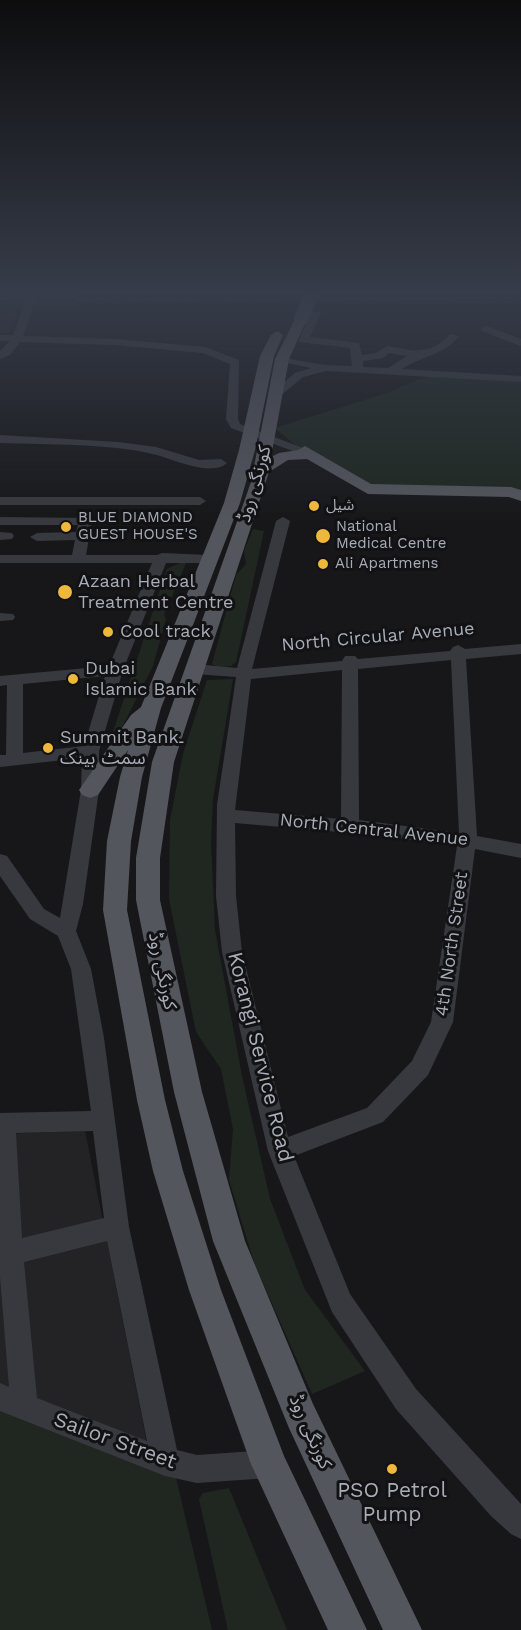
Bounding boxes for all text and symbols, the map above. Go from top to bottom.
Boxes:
street label: کورنگی روڈ [234,443,276,525]
place label: شیل [326,497,354,515]
marker: شیل [307,499,321,513]
place label: BLUE DIAMOND GUEST HOUSE'S [78,509,198,544]
place label: National Medical Centre [336,518,446,553]
marker: BLUE DIAMOND GUEST HOUSE'S [59,520,73,534]
marker: National Medical Centre [314,527,332,545]
place label: Ali Apartmens [335,555,438,573]
marker: Ali Apartmens [316,557,330,571]
place label: Azaan Herbal Treatment Centre [78,571,233,614]
marker: Azaan Herbal Treatment Centre [56,583,74,601]
street label: North Circular Avenue [281,618,475,656]
place label: Cool track [120,621,211,643]
marker: Cool track [101,625,115,639]
place label: Dubai Islamic Bank [85,658,197,700]
marker: Dubai Islamic Bank [66,672,80,686]
place label: Summit Bank۔ سمٹ بینک [60,727,184,770]
marker: Summit Bank۔ سمٹ بینک [41,741,55,755]
street label: North Central Avenue [279,809,469,851]
street label: 4th North Street [431,870,473,1018]
street label: کورنگی روڈ [143,930,181,1012]
street label: Korangi Service Road [222,949,298,1165]
street label: کورنگی روڈ [284,1392,336,1472]
street label: Sailor Street [50,1407,180,1475]
marker: PSO Petrol Pump [385,1462,399,1476]
place label: PSO Petrol Pump [337,1478,447,1528]

